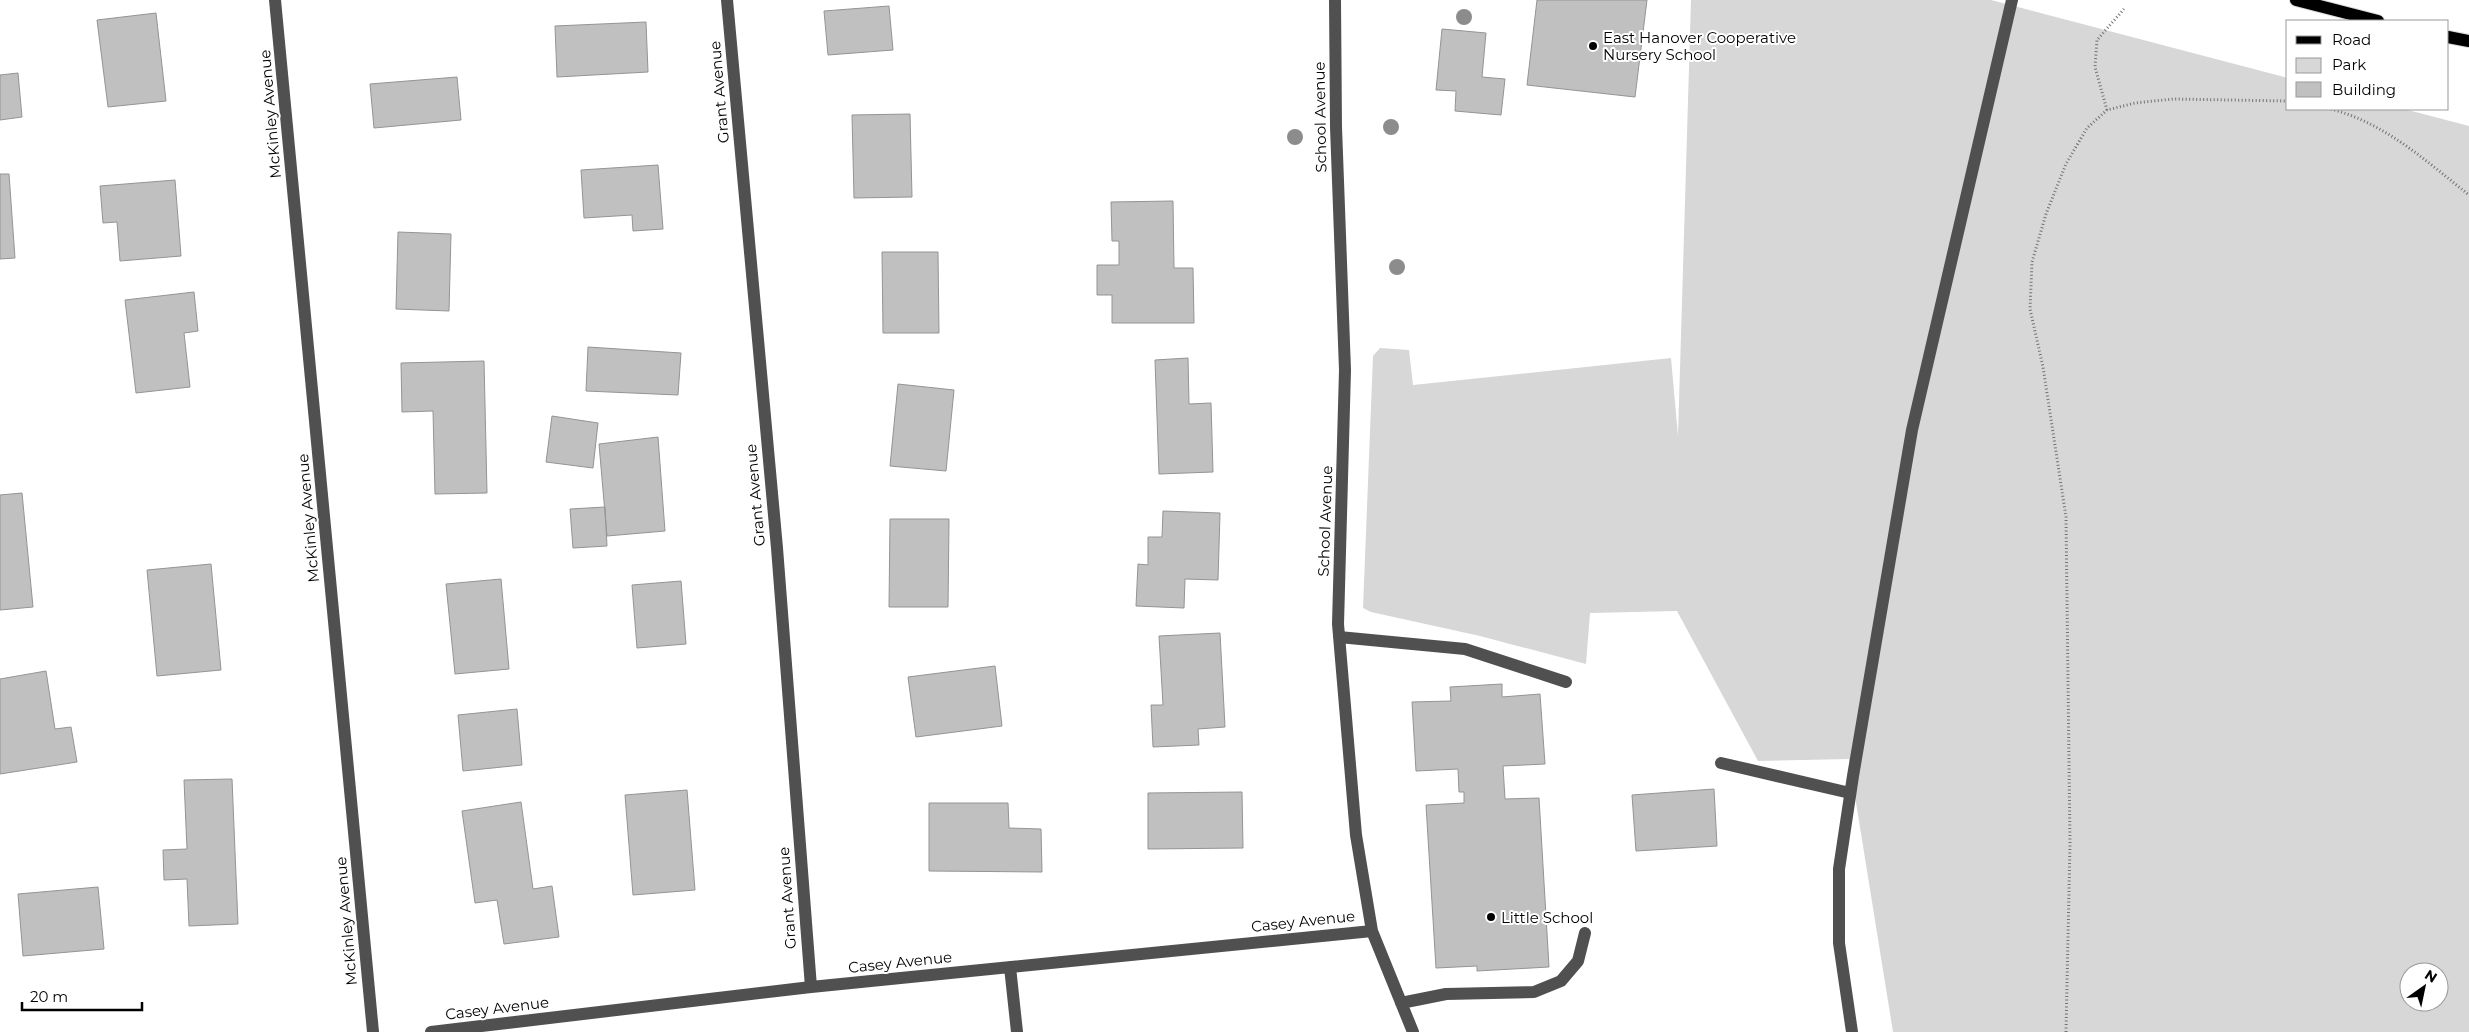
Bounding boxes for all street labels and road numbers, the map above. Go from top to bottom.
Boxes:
street label: Grant Avenue [705,40,733,144]
street label: McKinley Avenue [255,49,285,179]
street label: School Avenue [1310,61,1330,173]
street label: Grant Avenue [741,443,769,547]
street label: McKinley Avenue [293,453,323,583]
street label: School Avenue [1314,465,1336,577]
street label: Grant Avenue [774,846,800,950]
street label: McKinley Avenue [331,856,361,986]
street label: Casey Avenue [1250,906,1356,936]
street label: Casey Avenue [847,947,953,977]
street label: Casey Avenue [444,992,550,1024]

